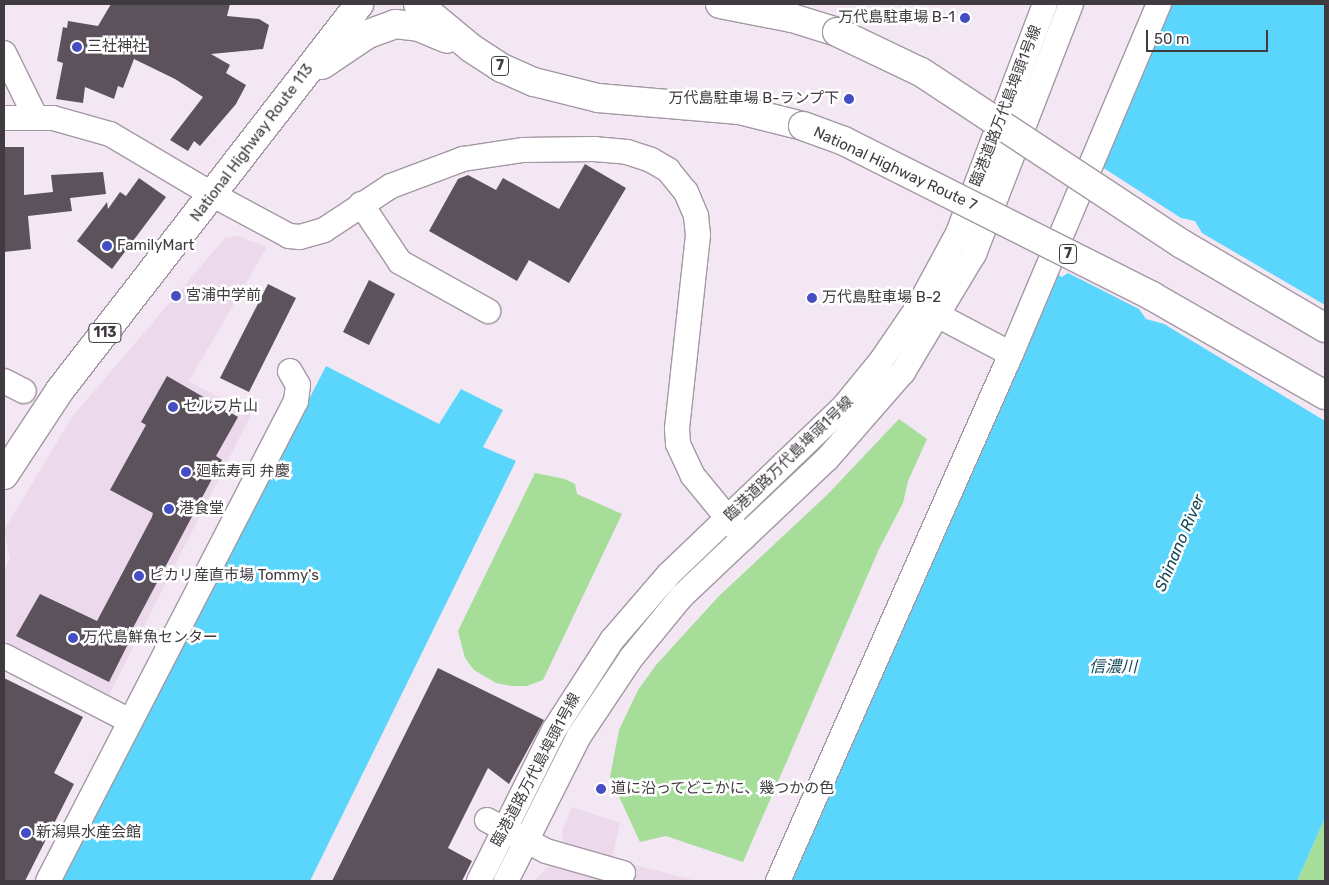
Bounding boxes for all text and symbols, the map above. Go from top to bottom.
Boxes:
place label: 万代島駐車場 B-1 [838,9,955,27]
marker: 万代島駐車場 B-1 [959,12,971,24]
scale bar [1149,20,1272,52]
street label: 臨港道路万代島埠頭1号線 [967,23,1045,189]
text: 50 m [1154,30,1189,48]
place label: 三社神社 [87,38,147,56]
marker: 三社神社 [71,41,83,53]
road number: 7 [490,54,510,78]
street label: National Highway Route 113 [187,61,317,225]
place label: 万代島駐車場 B-ランプ下 [668,90,839,108]
marker: 万代島駐車場 B-ランプ下 [843,93,855,105]
street label: National Highway Route 7 [810,123,980,215]
place label: FamilyMart [117,237,194,255]
marker: FamilyMart [101,240,113,252]
road number: 7 [1058,242,1078,266]
place label: 宮浦中学前 [186,287,261,305]
place label: 万代島駐車場 B-2 [822,289,941,307]
marker: 宮浦中学前 [170,290,182,302]
marker: 万代島駐車場 B-2 [806,292,818,304]
road number: 113 [88,322,122,344]
street label: 臨港道路万代島埠頭1号線 [721,393,857,525]
place label: セルフ片山 [183,398,258,416]
marker: セルフ片山 [167,401,179,413]
place label: 廻転寿司 弁慶 [196,463,290,481]
marker: 廻転寿司 弁慶 [180,466,192,478]
water label: Shinano River [1151,492,1209,594]
place label: 港食堂 [179,500,224,518]
marker: 港食堂 [163,503,175,515]
place label: ピカリ産直市場 Tommy's [149,567,319,585]
marker: ピカリ産直市場 Tommy's [133,570,145,582]
place label: 万代島鮮魚センター [83,629,218,647]
marker: 万代島鮮魚センター [67,632,79,644]
water label: 信濃川 [1089,657,1137,677]
street label: 臨港道路万代島埠頭1号線 [488,690,584,850]
place label: 道に沿ってどこかに、幾つかの色 [611,780,836,798]
marker: 道に沿ってどこかに、幾つかの色 [595,783,607,795]
place label: 新潟県水産会館 [36,824,141,842]
marker: 新潟県水産会館 [20,827,32,839]

